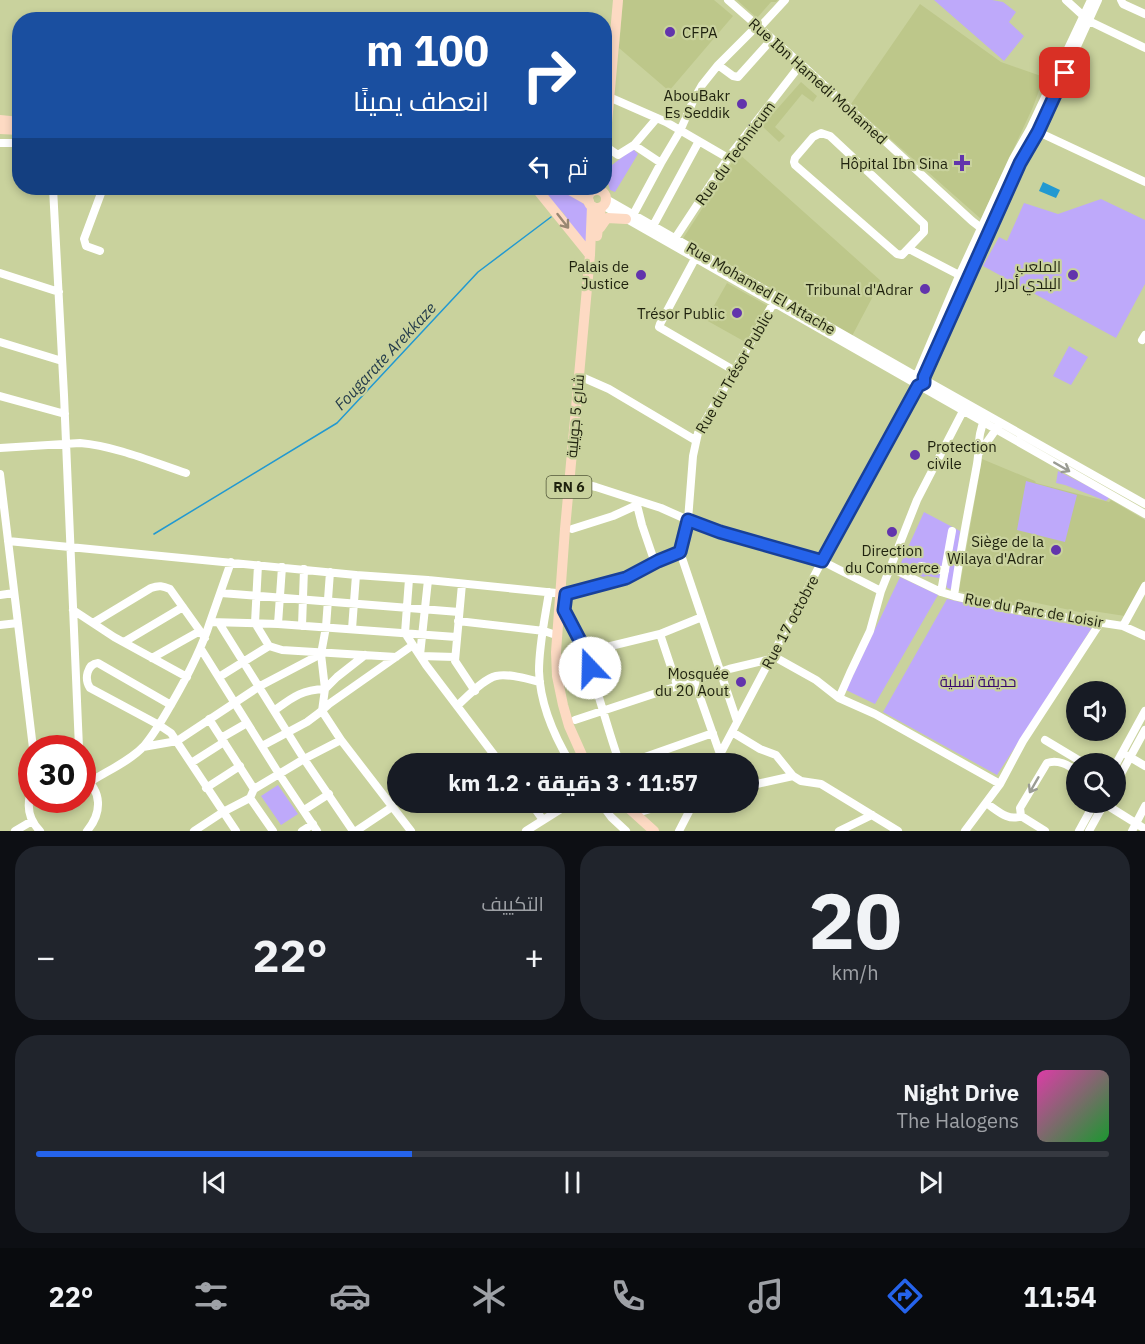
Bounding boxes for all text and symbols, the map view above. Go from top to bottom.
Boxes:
street label: Rue Ibn Hamedi Mohamed [745,14,891,148]
text: 100 m [366,23,489,78]
place label: CFPA [682,23,718,42]
marker: CFPA [663,25,677,39]
icon: right [510,36,588,114]
pin [1039,47,1090,98]
icon: arrive [1048,56,1081,89]
text: انعطف يمينًا [353,83,489,118]
place label: AbouBakr Es Seddik [664,86,730,122]
street label: Rue du Technicum [691,97,779,209]
marker: AbouBakr Es Seddik [735,97,749,111]
icon: left [523,150,556,183]
text: ثم [568,152,588,181]
place label: Hôpital Ibn Sina [840,154,948,173]
marker: Hôpital Ibn Sina [953,154,971,172]
one-way arrow [557,213,570,229]
street label: Rue Mohamed El Attache [683,237,839,339]
place label: Palais de Justice [568,257,629,293]
place label: الملعب البلدي أدرار [995,257,1061,296]
marker: Palais de Justice [634,268,648,282]
marker: الملعب البلدي أدرار [1066,268,1080,282]
place label: Tribunal d'Adrar [806,280,913,299]
marker: Tribunal d'Adrar [918,282,932,296]
water label: Fougarate Arekkaze [330,298,440,414]
place label: Trésor Public [637,304,725,323]
marker: Trésor Public [730,306,744,320]
street label: Rue du Trésor Public [691,307,777,437]
street label: شارع 5 جويلية [562,373,590,459]
place label: Protection civile [927,437,997,473]
marker: Protection civile [908,448,922,462]
one-way arrow [1053,461,1070,473]
road number: RN 6 [546,476,592,498]
marker: Direction du Commerce [885,525,899,539]
place label: Siège de la Wilaya d'Adrar [947,532,1044,568]
place label: Direction du Commerce [845,541,939,577]
marker: Siège de la Wilaya d'Adrar [1049,543,1063,557]
street label: Rue 17 octobre [757,572,823,672]
street label: Rue du Parc de Loisir [963,588,1105,632]
position arrow [558,636,622,700]
place label: Mosquée du 20 Aout [655,664,729,700]
park label: حديقة تسلية [940,672,1016,691]
marker: Mosquée du 20 Aout [734,675,748,689]
map controls [1066,681,1126,813]
button: sound [1066,681,1126,741]
speed limit sign: 30 [18,735,96,813]
button: search [1066,753,1126,813]
text: 11:57 · 3 دقيقة · 1.2 km [448,768,698,797]
one-way arrow [1027,776,1039,793]
text: 20 [808,869,902,970]
text: التكييف [481,890,544,917]
text: 22° [252,926,328,984]
text: − [36,935,56,978]
text: + [524,935,544,978]
text: km/h [831,959,879,986]
text: Night Drive [903,1078,1019,1107]
text: The Halogens [897,1107,1019,1134]
icon: previous [198,1166,231,1199]
icon: pause [556,1166,589,1199]
icon: next [914,1166,947,1199]
icon: filters [190,1275,232,1317]
icon: car [329,1275,371,1317]
icon: climate [468,1275,510,1317]
icon: phone [607,1275,649,1317]
icon: music [745,1275,787,1317]
icon: directions [884,1275,926,1317]
text: 22° [48,1279,94,1314]
text: 11:54 [1023,1279,1097,1314]

